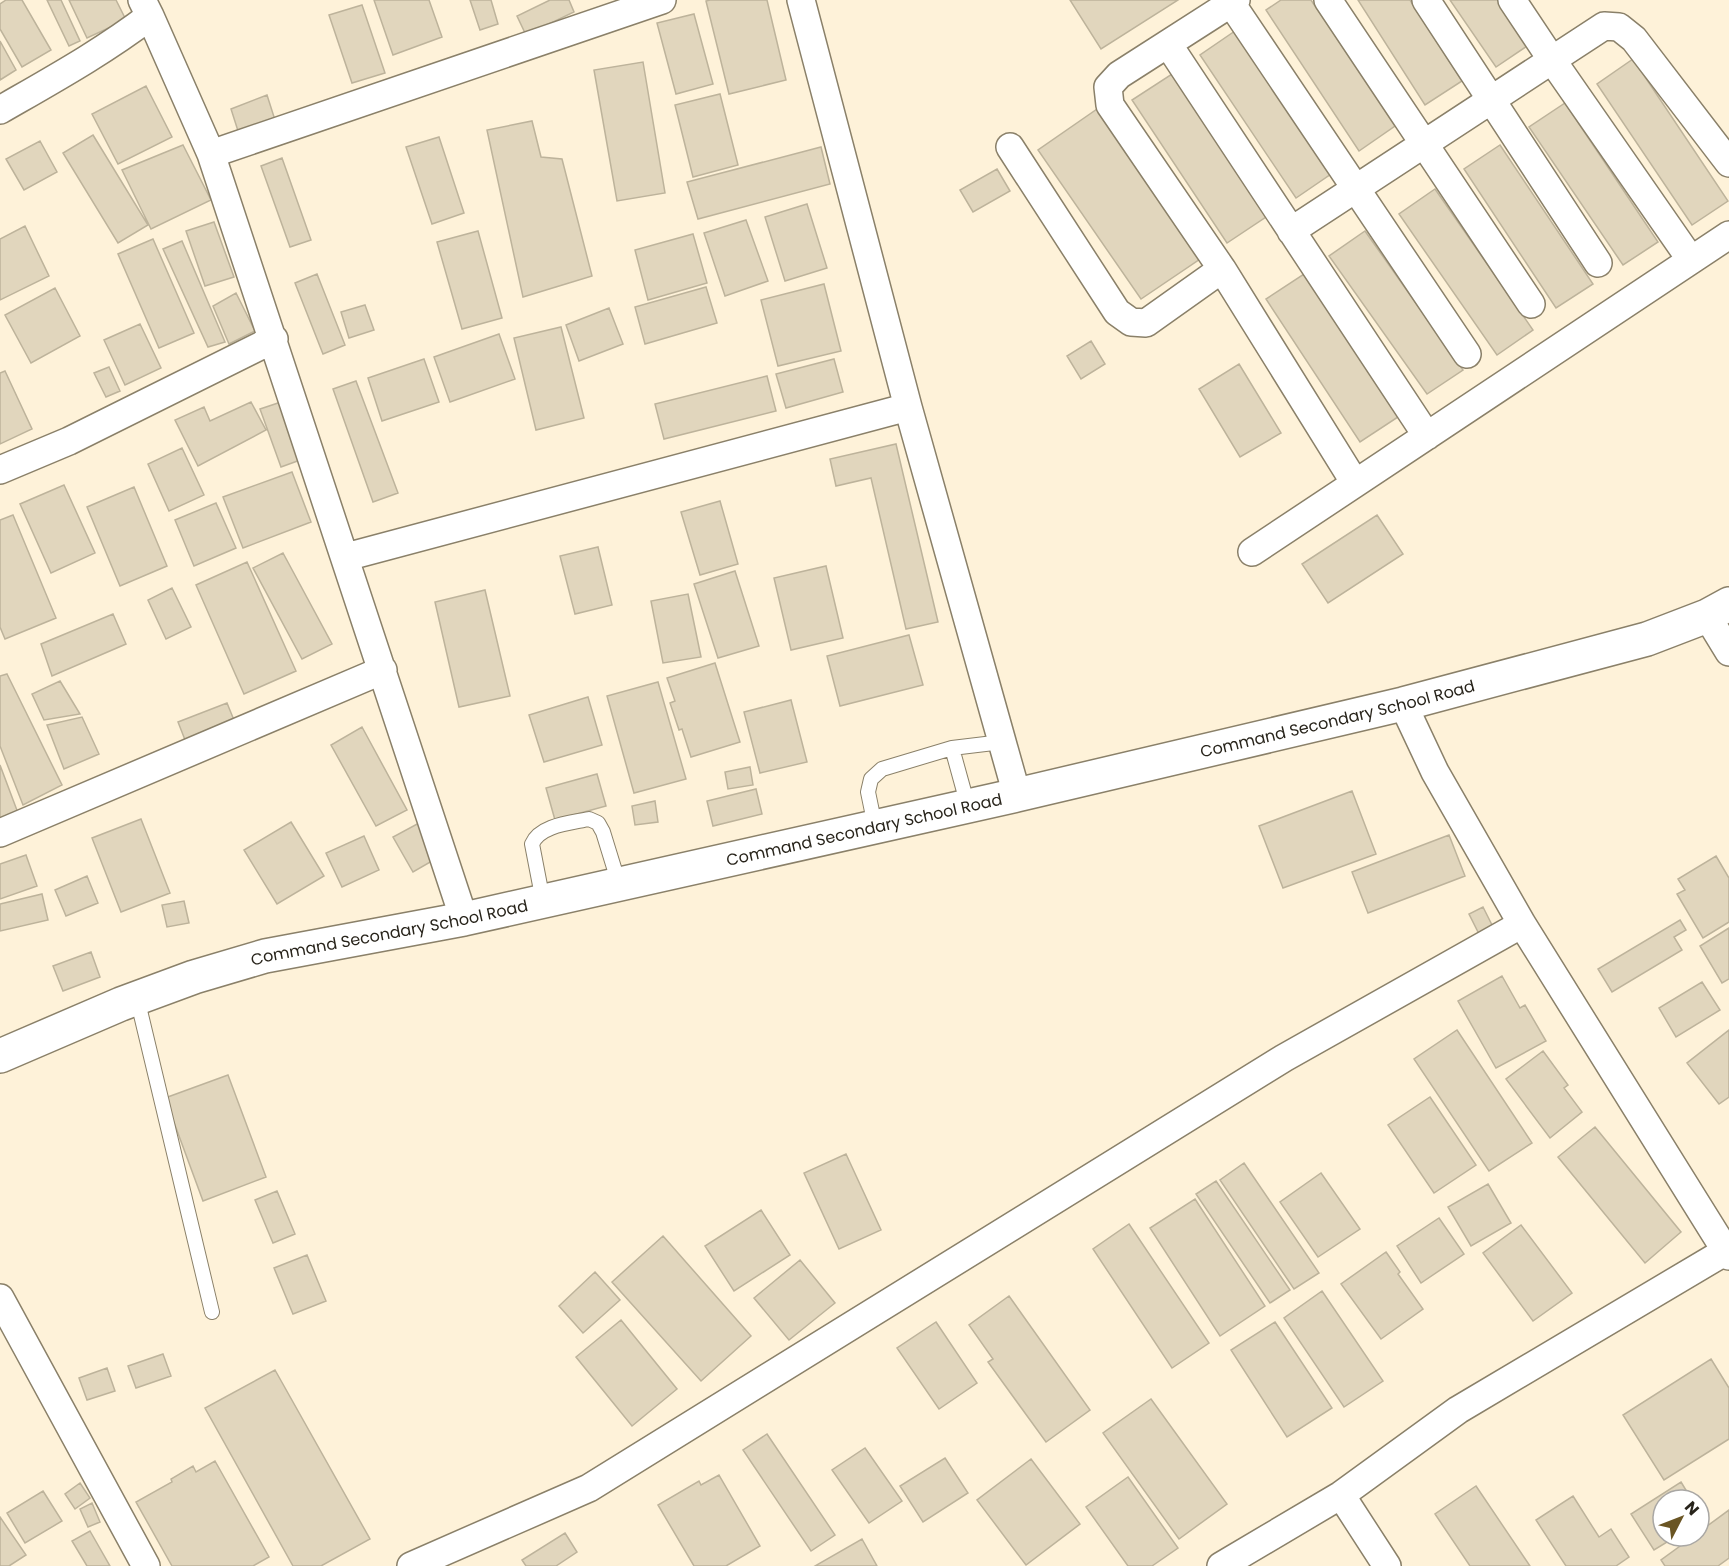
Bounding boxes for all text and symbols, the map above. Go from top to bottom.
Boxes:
street label: Command Secondary School Road [1198,674,1477,763]
street label: Command Secondary School Road [724,788,1004,872]
street label: Command Secondary School Road [248,894,530,972]
north arrow [1651,1488,1711,1548]
text: N [1679,1496,1704,1520]

